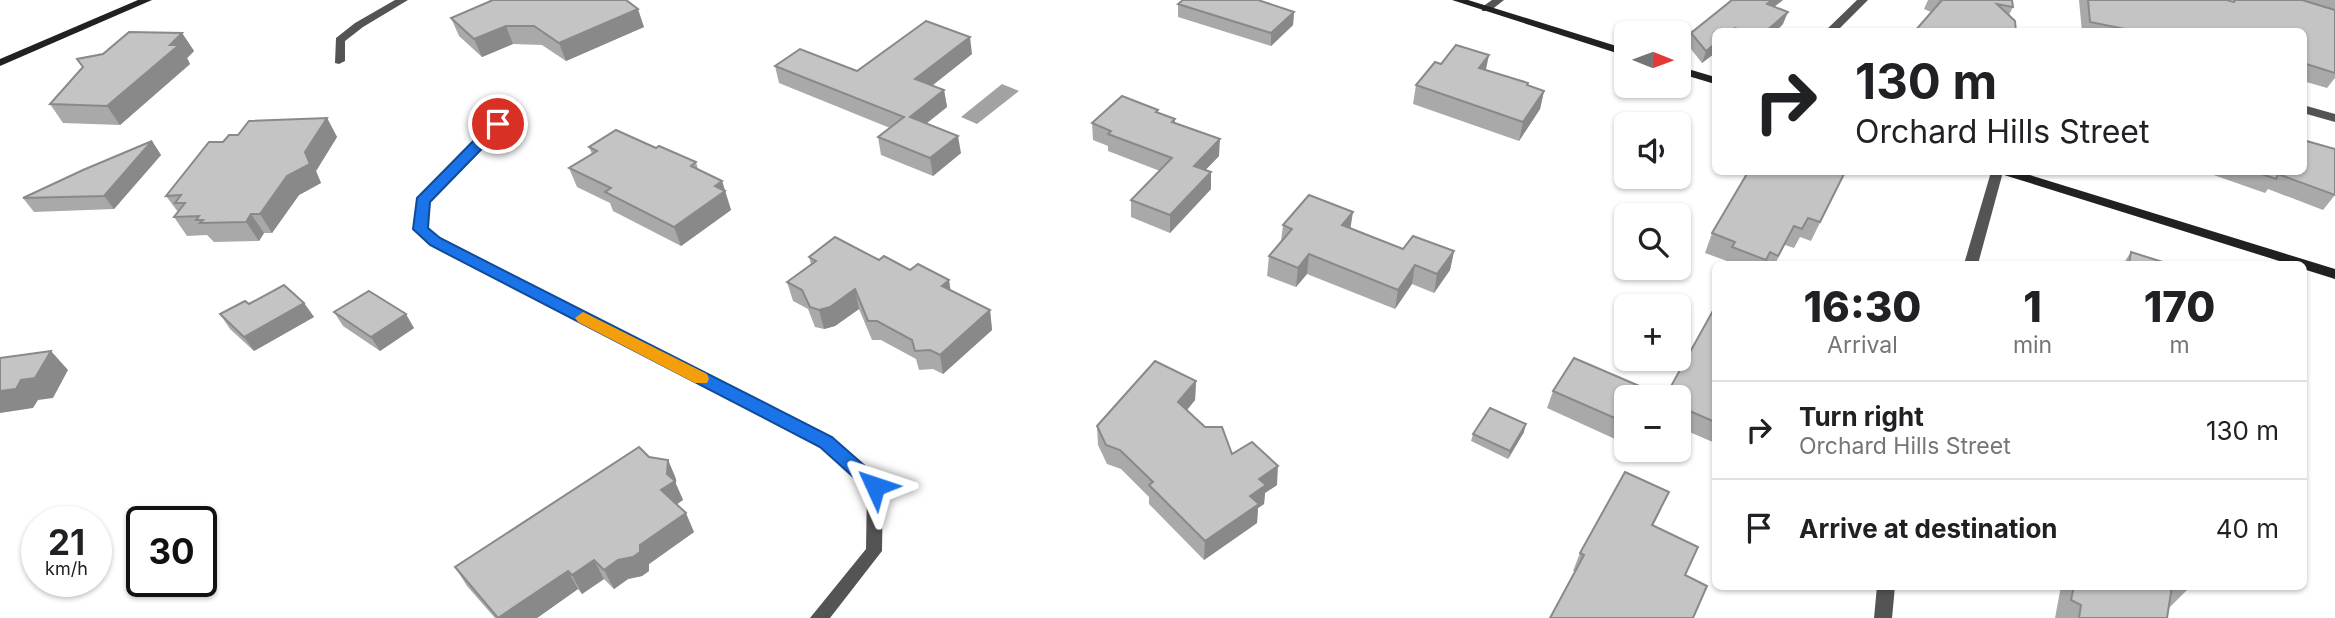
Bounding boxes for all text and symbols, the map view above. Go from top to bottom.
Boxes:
north arrow [1614,21,1690,98]
map controls [1614,21,1691,462]
text: 130 m [1855,52,1997,111]
icon: right [1740,56,1831,147]
pin [468,94,528,154]
icon: arrive [479,105,517,143]
button: sound [1614,112,1691,189]
text: Orchard Hills Street [1855,112,2149,151]
button: search [1614,203,1691,280]
text: 16:30 [1804,281,1921,332]
text: 1 [2023,281,2042,332]
text: 170 [2144,281,2215,332]
button: + [1614,294,1691,371]
text: Arrival [1827,331,1898,359]
text: min [2013,331,2052,359]
text: m [2170,331,2190,359]
button: − [1614,385,1691,462]
text: Turn right [1799,401,1924,432]
icon: right [1740,411,1778,449]
text: 130 m [2206,415,2279,446]
text: Orchard Hills Street [1799,432,2011,460]
position arrow [838,449,912,523]
speed limit sign: 30 [126,506,217,597]
icon: arrive [1740,509,1778,547]
text: Arrive at destination [1799,513,2058,544]
text: 40 m [2216,513,2279,544]
text: 21 [48,521,85,563]
text: km/h [45,558,88,579]

